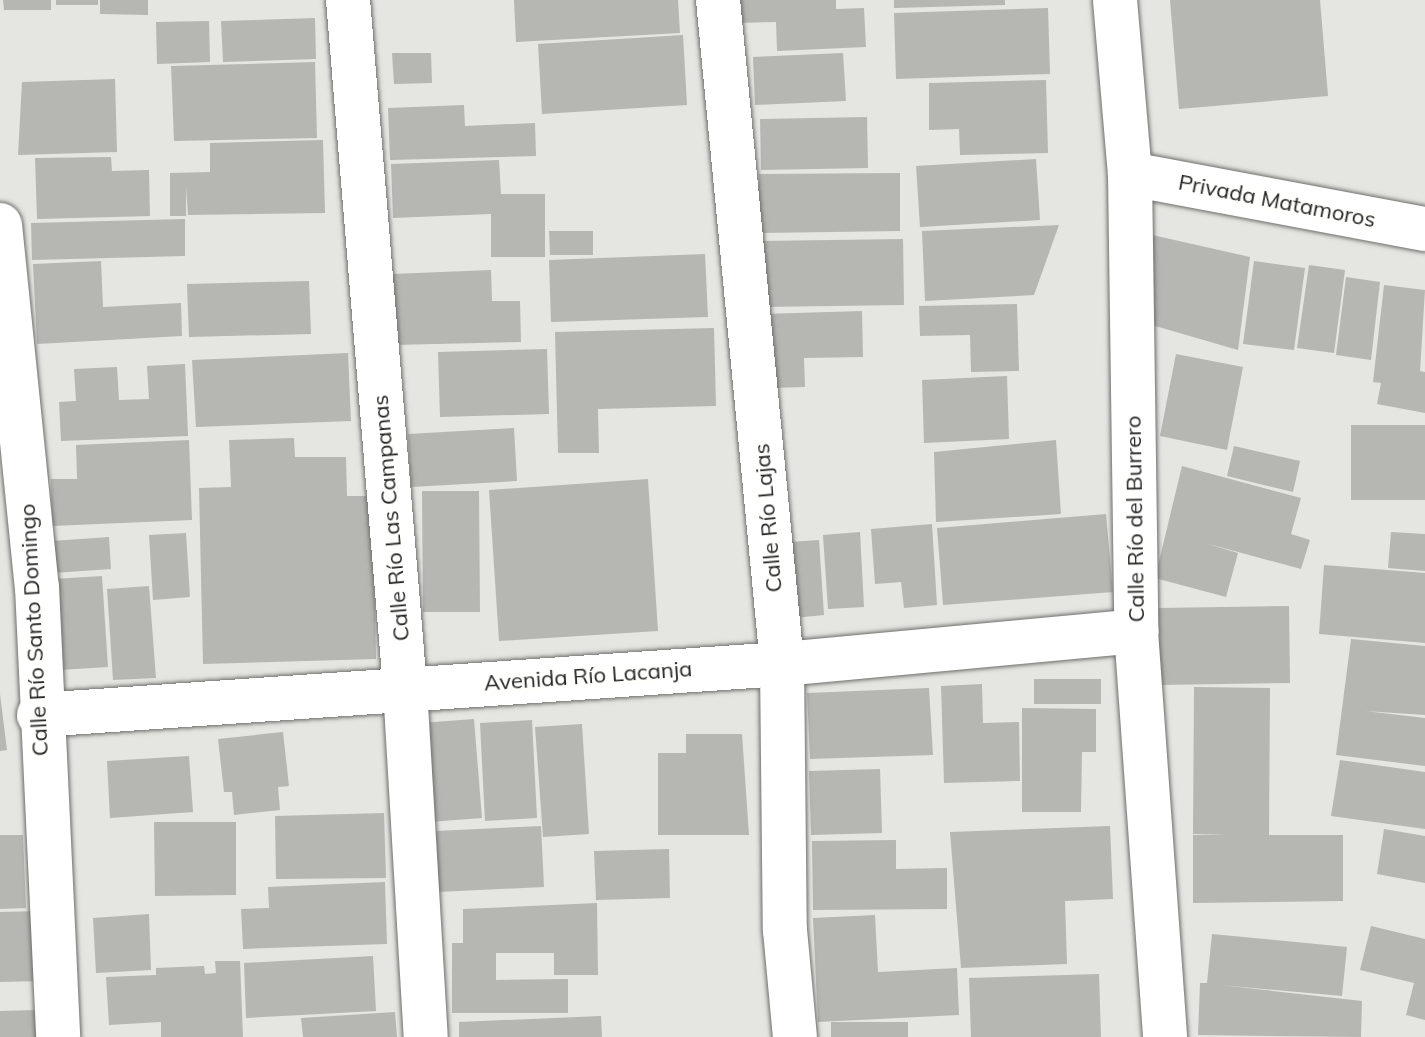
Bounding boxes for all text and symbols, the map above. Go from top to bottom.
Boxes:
street label: Privada Matamoros [1176,169,1378,233]
street label: Calle Río Las Campanas [367,394,415,642]
street label: Calle Río del Burrero [1120,415,1150,623]
street label: Calle Río Lajas [748,442,788,594]
street label: Calle Río Santo Domingo [14,503,54,757]
street label: Avenida Río Lacanja [483,656,693,696]

